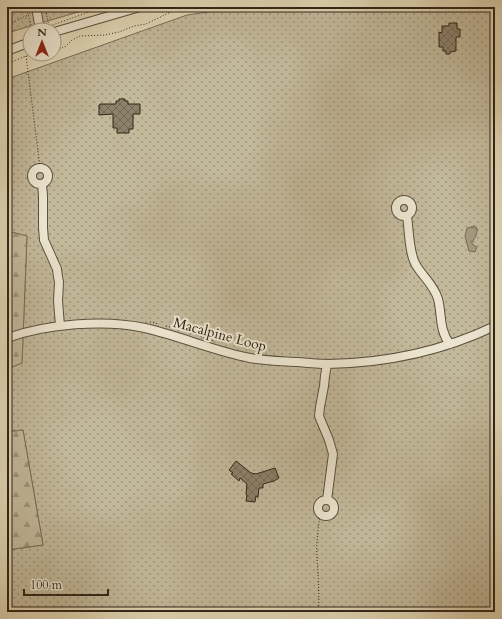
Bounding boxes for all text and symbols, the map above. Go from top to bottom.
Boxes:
north arrow [22,22,62,62]
text: N [37,25,47,40]
street label: Macalpine Loop [171,313,269,356]
scale bar [24,571,108,597]
text: 100 m [30,577,63,593]

